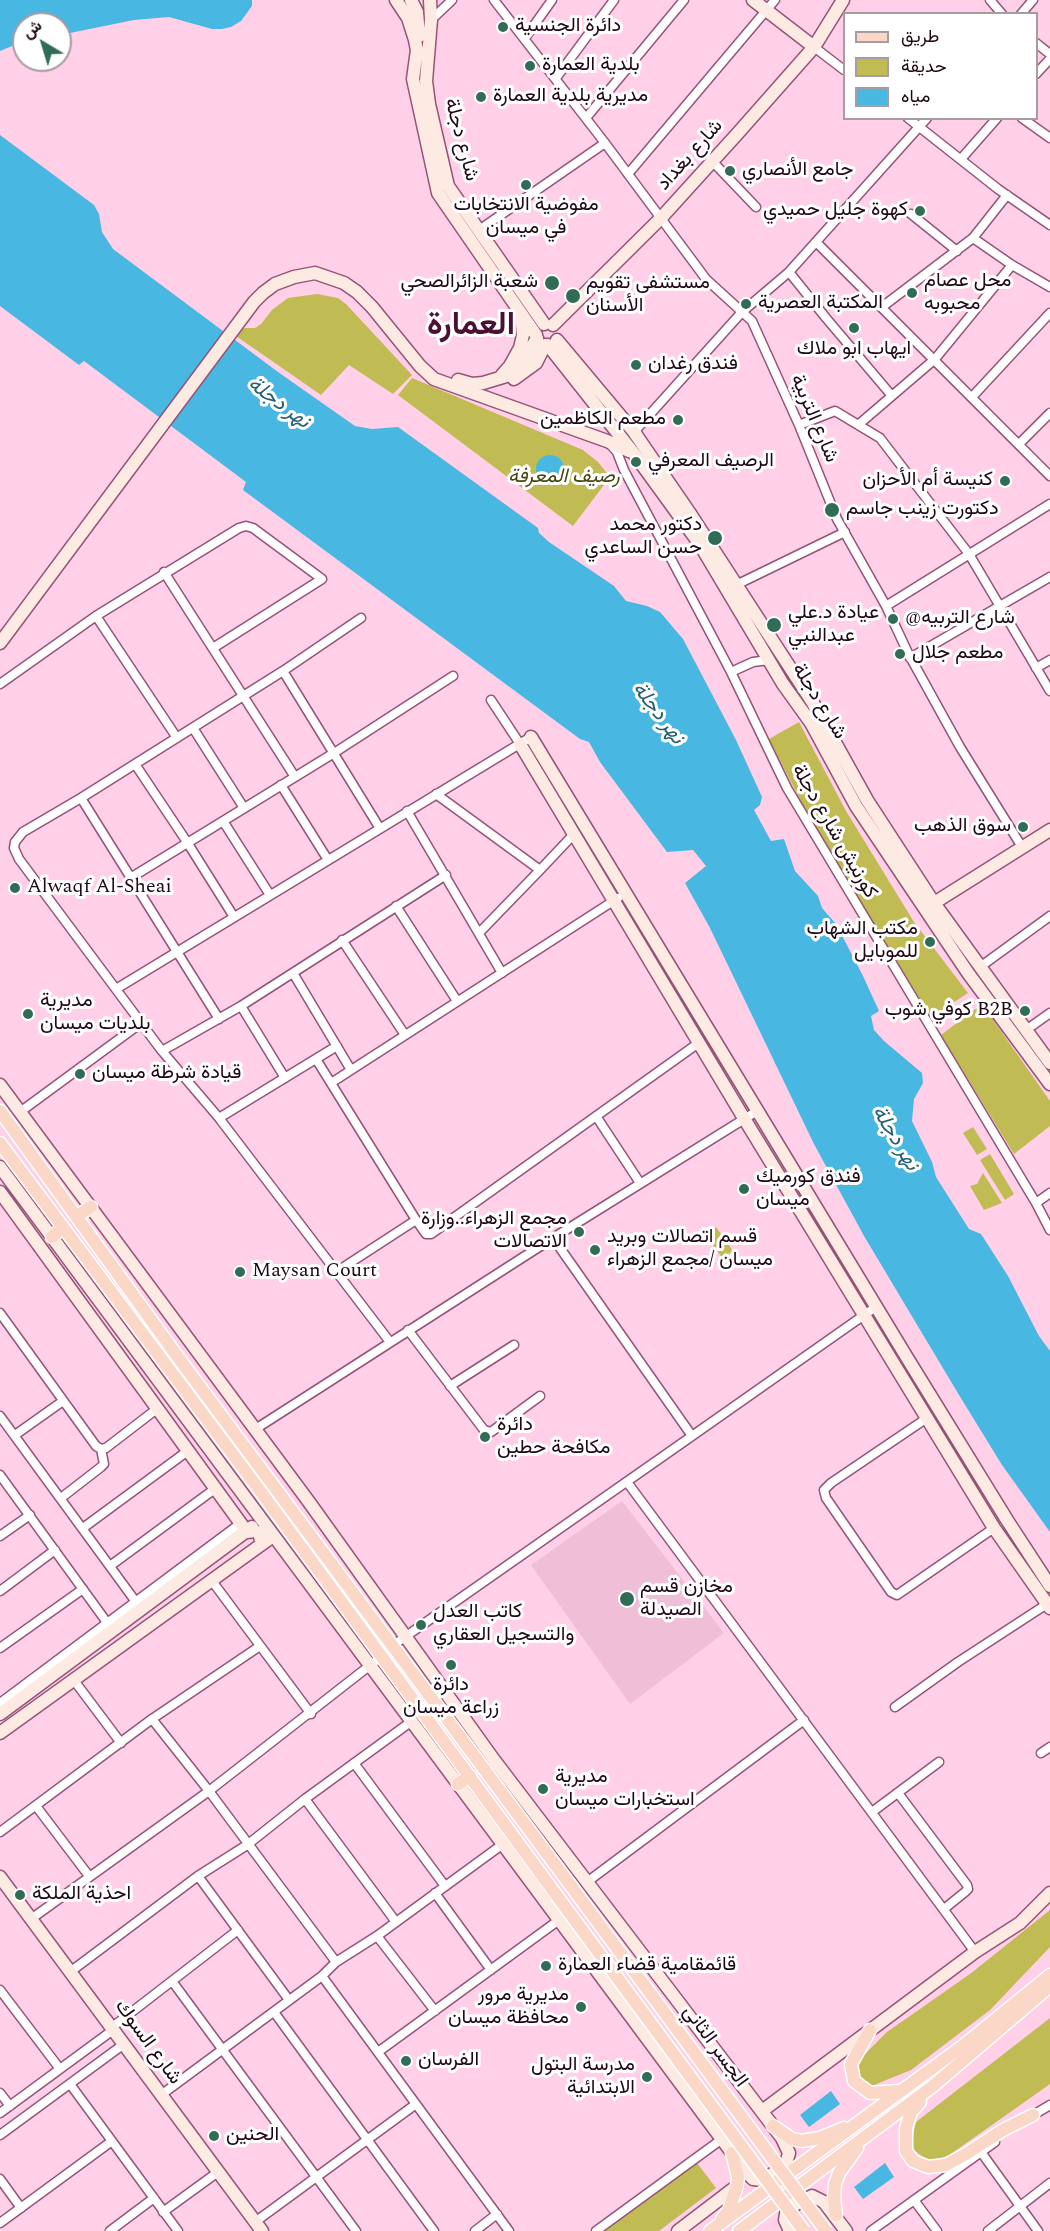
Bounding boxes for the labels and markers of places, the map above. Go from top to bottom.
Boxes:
place label: دائرة الجنسية [515,15,621,39]
marker: دائرة الجنسية [496,20,510,34]
place label: بلدية العمارة [542,54,640,78]
marker: بلدية العمارة [523,59,537,73]
place label: مديرية بلدية العمارة [493,85,648,109]
marker: مديرية بلدية العمارة [474,90,488,104]
place label: جامع الأنصاري [742,159,853,183]
marker: جامع الأنصاري [723,164,737,178]
marker: مفوضية الانتخابات في ميسان [519,178,533,192]
place label: مفوضية الانتخابات في ميسان [453,194,599,241]
place label: كهوة جليل حميدي [763,199,908,223]
marker: كهوة جليل حميدي [913,204,927,218]
place label: محل عصام محبوبه [924,270,1011,317]
place label: شعبة الزائرالصحي [400,271,538,295]
place label: مستشفى تقويم الأسنان [586,272,710,319]
marker: شعبة الزائرالصحي [543,274,561,292]
marker: محل عصام محبوبه [905,286,919,300]
marker: مستشفى تقويم الأسنان [564,287,582,305]
place label: المكتبة العصرية [758,292,883,316]
marker: المكتبة العصرية [739,297,753,311]
marker: ايهاب ابو ملاك [847,321,861,335]
place label: ايهاب ابو ملاك [797,338,911,362]
place label: فندق رغدان [648,353,738,377]
marker: فندق رغدان [629,358,643,372]
place label: مطعم الكاظمين [540,408,666,432]
marker: مطعم الكاظمين [671,413,685,427]
place label: الرصيف المعرفي [648,450,774,474]
marker: الرصيف المعرفي [629,455,643,469]
place label: كنيسة أم الأحزان [862,469,993,493]
marker: كنيسة أم الأحزان [998,474,1012,488]
place label: دكتورت زينب جاسم [846,498,999,522]
marker: دكتورت زينب جاسم [823,501,841,519]
place label: دكتور محمد حسن الساعدي [585,514,702,561]
marker: دكتور محمد حسن الساعدي [706,529,724,547]
place label: عيادة د.علي عبدالنبي [788,602,879,649]
place label: @شارع التربيه [905,607,1015,631]
marker: @شارع التربيه [886,612,900,626]
marker: عيادة د.علي عبدالنبي [765,616,783,634]
place label: مطعم جلال [912,642,1004,666]
marker: مطعم جلال [893,647,907,661]
place label: سوق الذهب [914,815,1011,839]
marker: سوق الذهب [1016,820,1030,834]
place label: Alwaqf Al-Sheai [27,876,172,900]
marker: Alwaqf Al-Sheai [8,881,22,895]
place label: مكتب الشهاب للموبايل [806,918,918,965]
marker: مكتب الشهاب للموبايل [923,935,937,949]
place label: مديرية بلديات ميسان [40,990,150,1037]
place label: كوفي شوب B2B [885,999,1013,1023]
marker: كوفي شوب B2B [1018,1004,1032,1018]
marker: مديرية بلديات ميسان [21,1007,35,1021]
place label: قيادة شرطة ميسان [92,1062,241,1086]
marker: قيادة شرطة ميسان [73,1067,87,1081]
place label: فندق كورميك ميسان [756,1166,861,1213]
marker: فندق كورميك ميسان [737,1182,751,1196]
place label: مجمع الزهراء..وزارة الاتصالات [421,1208,567,1255]
marker: مجمع الزهراء..وزارة الاتصالات [572,1225,586,1239]
place label: قسم اتصالات وبريد ميسان /مجمع الزهراء [607,1226,773,1273]
marker: قسم اتصالات وبريد ميسان /مجمع الزهراء [588,1243,602,1257]
place label: Maysan Court [252,1260,377,1284]
marker: Maysan Court [233,1265,247,1279]
place label: دائرة مكافحة حطين [497,1414,611,1461]
marker: دائرة مكافحة حطين [478,1430,492,1444]
place label: مخازن قسم الصيدلة [640,1576,733,1623]
marker: مخازن قسم الصيدلة [618,1590,636,1608]
place label: كاتب العدل والتسجيل العقاري [433,1601,574,1648]
marker: كاتب العدل والتسجيل العقاري [414,1618,428,1632]
marker: دائرة زراعة ميسان [444,1658,458,1672]
place label: دائرة زراعة ميسان [403,1674,499,1721]
place label: مديرية استخبارات ميسان [555,1766,695,1813]
marker: مديرية استخبارات ميسان [536,1782,550,1796]
place label: احذية الملكة [32,1883,131,1907]
marker: احذية الملكة [13,1888,27,1902]
place label: قائمقامية قضاء العمارة [558,1954,736,1978]
marker: قائمقامية قضاء العمارة [539,1959,553,1973]
place label: مديرية مرور محافظة ميسان [448,1984,569,2031]
marker: مديرية مرور محافظة ميسان [574,2000,588,2014]
place label: الفرسان [418,2049,479,2073]
marker: الفرسان [399,2054,413,2068]
place label: مدرسة البتول الابتدائية [531,2054,635,2101]
marker: مدرسة البتول الابتدائية [640,2070,654,2084]
place label: الحنين [226,2124,279,2148]
marker: الحنين [207,2129,221,2143]

